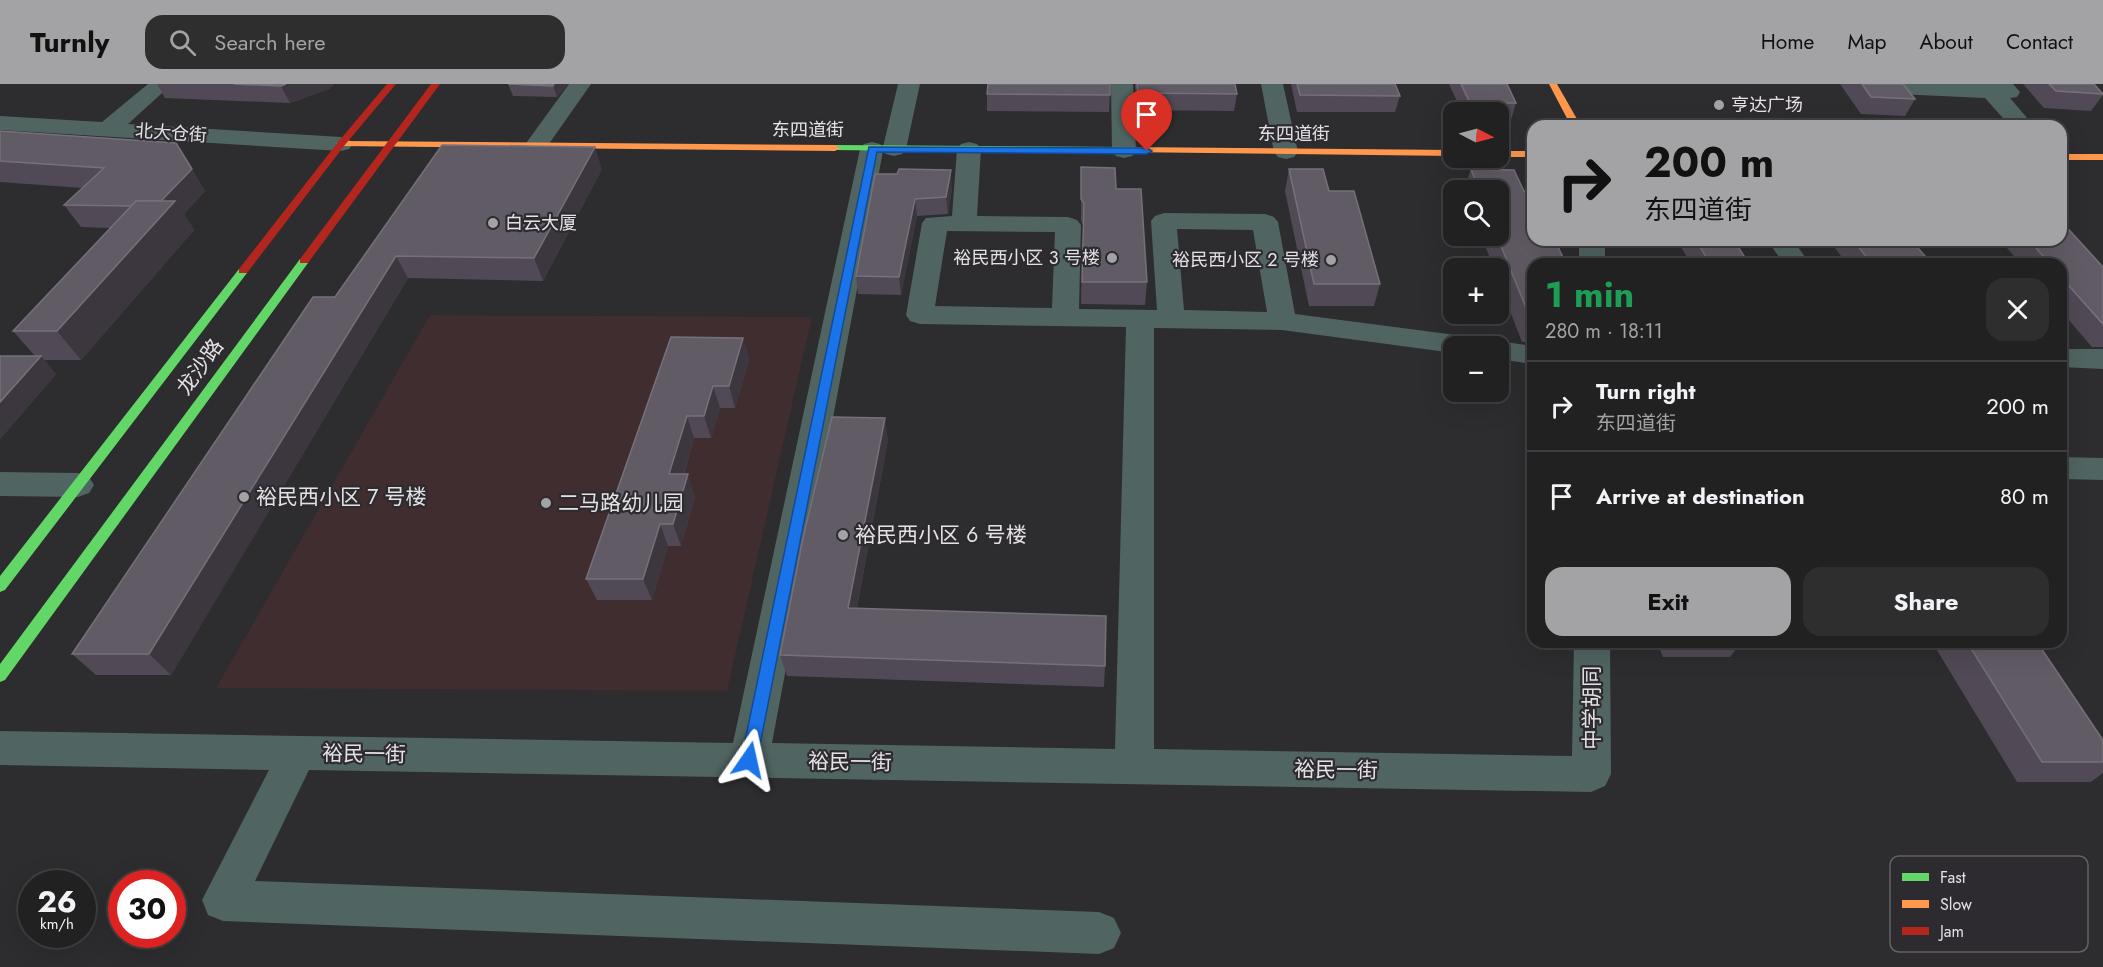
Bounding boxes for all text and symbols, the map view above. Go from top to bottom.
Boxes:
search box [145,15,565,69]
text: Turnly [30,22,109,63]
icon: search [166,26,199,59]
text: Search here [214,26,326,58]
text: Home [1761,27,1814,57]
text: Map [1847,27,1887,57]
text: About [1920,27,1973,57]
text: Contact [2006,27,2073,57]
pin [1121,89,1172,151]
place label: 亨达广场 [1731,92,1803,118]
icon: arrive [1130,98,1163,131]
marker: 亨达广场 [1712,98,1726,112]
north arrow [1443,102,1509,168]
map controls [1443,102,1509,402]
street label: 东四道街 [772,117,844,143]
street label: 北大仓街 [134,118,208,148]
street label: 东四道街 [1258,121,1330,147]
text: 200 m [1644,132,1774,193]
icon: right [1545,144,1623,222]
button: search [1443,180,1509,246]
text: 东四道街 [1644,190,1752,229]
place label: 白云大厦 [505,210,577,236]
marker: 白云大厦 [486,216,500,230]
place label: 裕民西小区 3 号楼 [953,245,1100,271]
place label: 裕民西小区 2 号楼 [1172,247,1319,273]
marker: 裕民西小区 3 号楼 [1105,251,1119,265]
marker: 裕民西小区 2 号楼 [1324,253,1338,267]
button: + [1443,258,1509,324]
text: 1 min [1545,268,1634,320]
button: close [1986,278,2049,341]
text: 280 m · 18:11 [1545,317,1663,346]
street label: 龙沙路 [169,333,231,401]
button: − [1443,336,1509,402]
text: Turn right [1596,375,1696,407]
icon: right [1545,390,1578,423]
text: 200 m [1986,390,2049,422]
text: 东四道街 [1596,409,1676,438]
icon: arrive [1545,480,1578,513]
text: Arrive at destination [1596,480,1805,512]
text: 80 m [2000,480,2049,512]
place label: 裕民西小区 7 号楼 [256,482,427,512]
place label: 二马路幼儿园 [558,488,684,518]
marker: 裕民西小区 7 号楼 [237,490,251,504]
marker: 二马路幼儿园 [539,496,553,510]
place label: 裕民西小区 6 号楼 [855,520,1027,550]
marker: 裕民西小区 6 号楼 [836,528,850,542]
button: Exit [1545,567,1791,636]
button: Share [1803,567,2049,636]
street label: 中学胡同 [1577,666,1607,750]
position arrow [717,728,781,792]
street label: 裕民一街 [322,738,406,770]
street label: 裕民一街 [808,746,892,778]
street label: 裕民一街 [1294,754,1378,786]
legend [1890,856,2088,952]
text: Fast [1940,866,1966,889]
speed limit sign: 30 [108,870,186,948]
text: 26 [37,880,77,923]
text: Slow [1940,893,1972,916]
text: km/h [40,913,74,935]
text: Jam [1938,920,1964,943]

